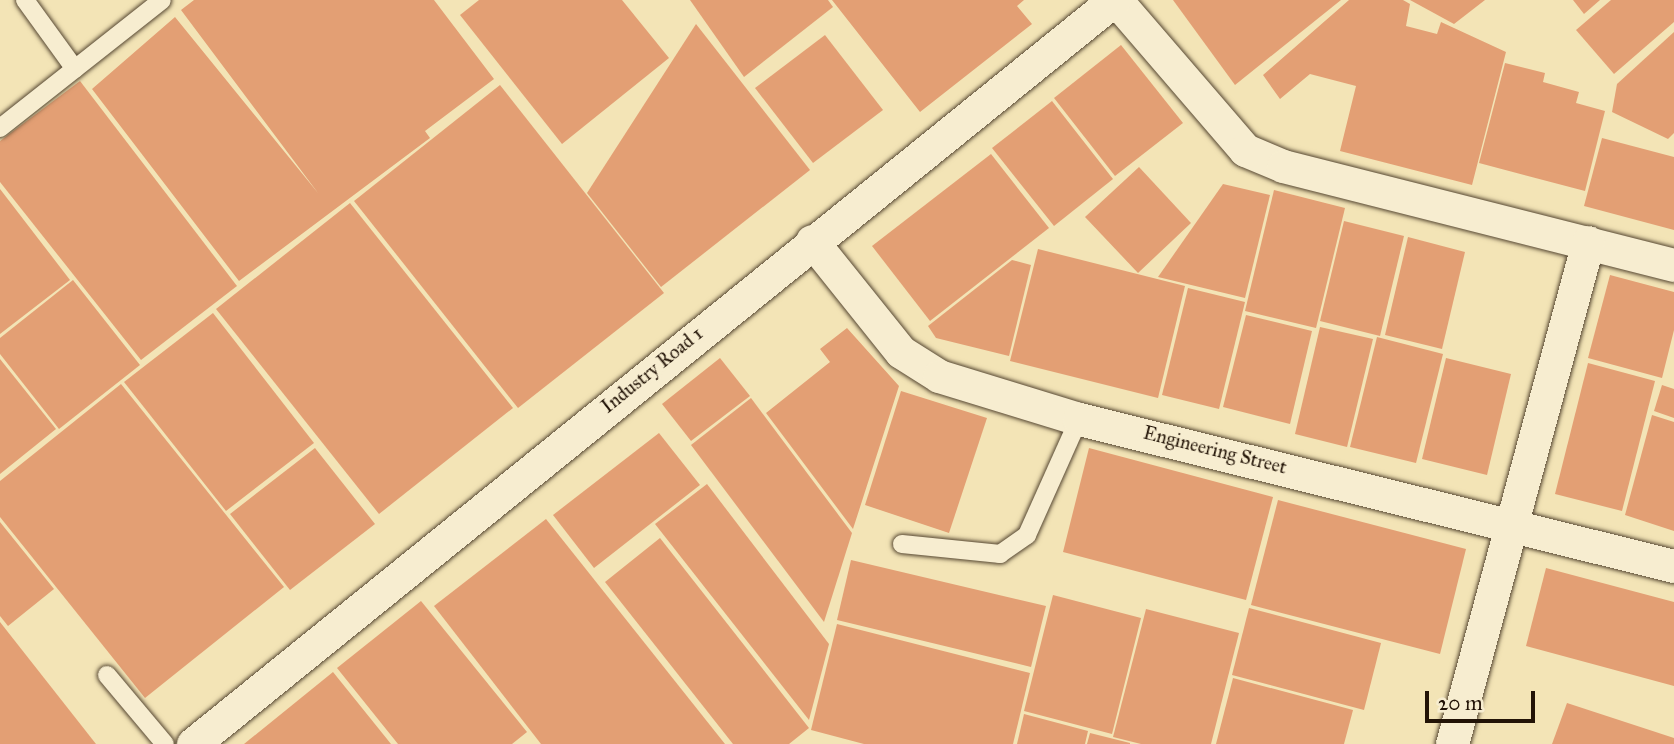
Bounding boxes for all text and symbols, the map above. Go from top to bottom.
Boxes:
street label: Industry Road 1 [597,322,707,418]
street label: Engineering Street [1141,421,1289,479]
scale bar [1429,678,1539,722]
text: 20 m [1438,690,1483,716]

